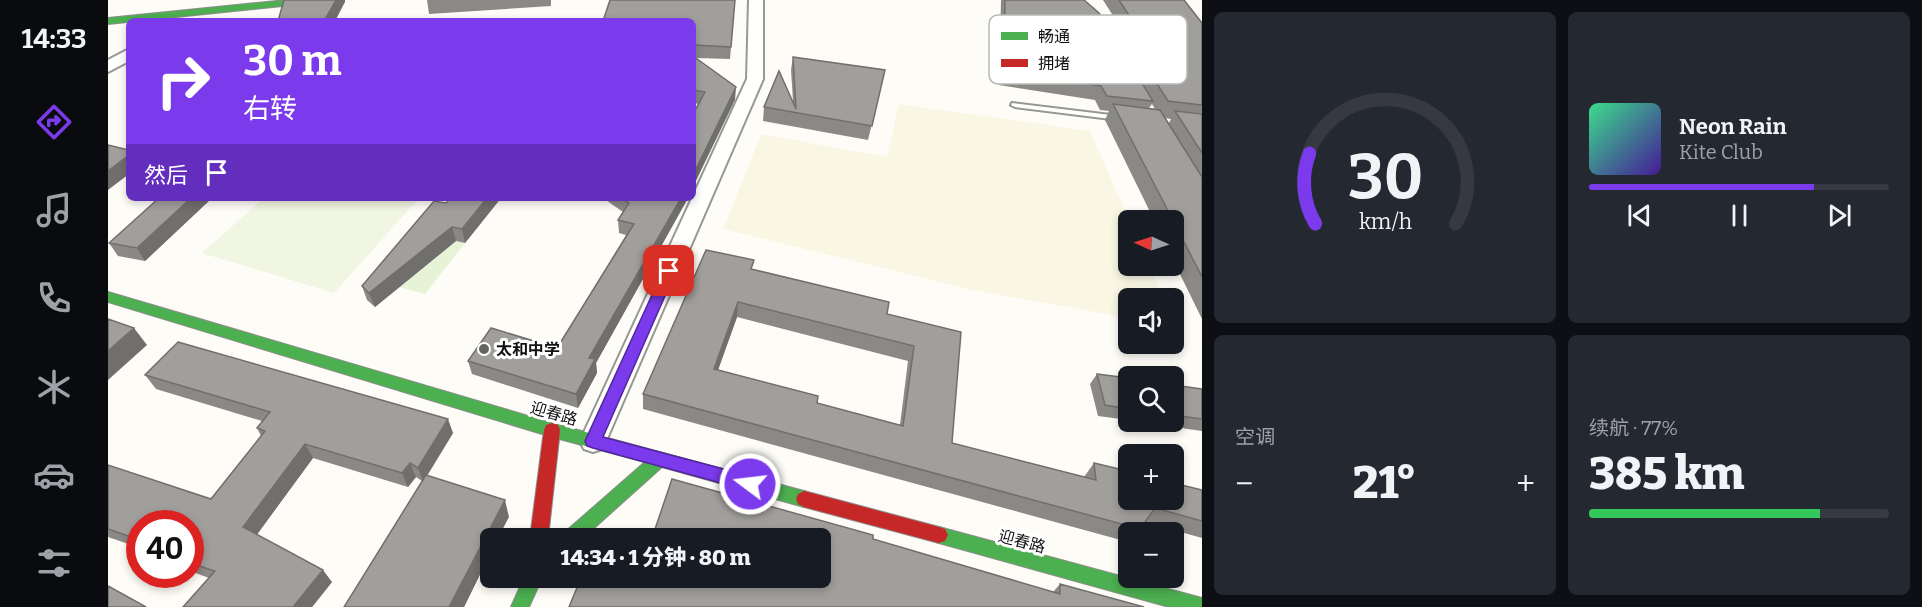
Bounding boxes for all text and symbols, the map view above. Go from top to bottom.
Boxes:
legend [989,15,1187,84]
text: 14:33 [21,23,87,55]
text: 畅通 [1038,27,1070,46]
text: 30 m [243,36,342,86]
icon: right [144,42,222,120]
text: 拥堵 [1038,54,1070,73]
text: 右转 [243,93,297,125]
icon: directions [33,101,75,143]
text: Neon Rain [1679,113,1787,140]
text: Kite Club [1679,140,1763,164]
text: 30 [1347,141,1423,216]
icon: arrive [200,156,233,189]
text: 然后 [144,162,188,189]
icon: music [33,189,75,231]
icon: previous [1623,199,1656,232]
icon: pause [1723,199,1756,232]
icon: next [1823,199,1856,232]
north arrow [1118,210,1184,276]
map controls [1118,210,1184,588]
text: km/h [1358,210,1412,236]
pin [643,245,694,296]
icon: arrive [652,254,685,287]
icon: phone [33,277,75,319]
button: sound [1118,288,1184,354]
place label: 太和中学 [496,340,560,359]
marker: 太和中学 [477,342,491,356]
icon: climate [33,366,75,408]
button: search [1118,366,1184,432]
street label: 迎春路 [528,398,580,429]
text: 续航 · 77% [1589,416,1678,440]
text: 空调 [1235,425,1275,449]
button: + [1118,444,1184,510]
text: 385 km [1589,447,1744,501]
position arrow [718,452,782,516]
icon: car [33,454,75,496]
text: 21° [1353,456,1417,510]
text: − [1235,464,1253,504]
text: + [1516,464,1535,504]
speed limit sign: 40 [126,510,204,588]
button: − [1118,522,1184,588]
street label: 迎春路 [996,526,1048,557]
icon: filters [33,542,75,584]
text: 14:34 · 1 分钟 · 80 m [560,544,751,571]

